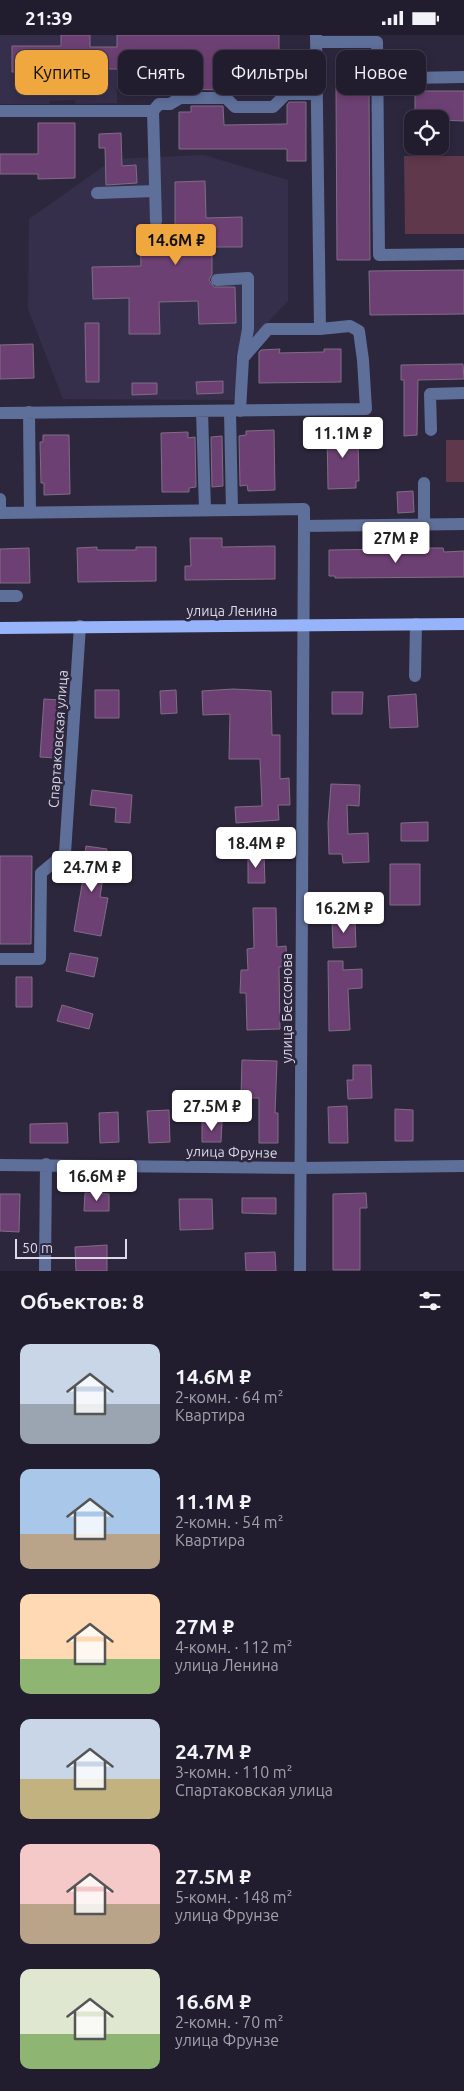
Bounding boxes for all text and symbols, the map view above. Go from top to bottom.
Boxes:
text: 21:39 [25,7,73,29]
chip: Купить [15,50,108,95]
chip: Снять [118,50,203,95]
chip: Фильтры [213,50,326,95]
chip: Новое [336,50,426,95]
map controls [404,110,449,155]
button: locate [404,110,449,155]
pin: 14.6M ₽ [130,223,222,266]
text: 14.6M ₽ [147,231,205,249]
pin: 11.1M ₽ [297,417,389,459]
text: 11.1M ₽ [314,424,372,442]
pin: 27M ₽ [361,521,431,564]
text: 27M ₽ [373,529,419,547]
street label: улица Ленина [187,603,277,619]
street label: Спартаковская улица [45,669,71,809]
pin: 18.4M ₽ [210,827,302,869]
text: 18.4M ₽ [227,834,285,852]
pin: 24.7M ₽ [46,851,138,893]
text: 24.7M ₽ [63,858,121,876]
pin: 16.2M ₽ [298,891,390,934]
text: 16.2M ₽ [315,899,373,917]
street label: улица Бессонова [279,953,295,1063]
pin: 27.5M ₽ [166,1089,258,1132]
text: 27.5M ₽ [183,1097,241,1115]
street label: улица Фрунзе [186,1143,278,1161]
pin: 16.6M ₽ [51,1159,143,1202]
text: 16.6M ₽ [68,1167,126,1185]
scale bar [15,1236,128,1259]
text: 50 m [22,1240,53,1256]
icon: filters [416,1287,444,1315]
text: Объектов: 8 [20,1289,144,1313]
icon: home [60,1364,120,1424]
text: 14.6M ₽ [175,1364,251,1388]
text: 2-комн. · 64 m² [175,1388,283,1406]
text: Квартира [175,1406,245,1424]
icon: home [60,1489,120,1549]
text: 11.1M ₽ [175,1489,251,1513]
text: 2-комн. · 54 m² [175,1513,283,1531]
text: Квартира [175,1531,245,1549]
icon: home [60,1614,120,1674]
text: 27M ₽ [175,1614,234,1638]
text: 4-комн. · 112 m² [175,1638,292,1656]
text: улица Ленина [175,1656,279,1674]
icon: home [60,1739,120,1799]
text: 24.7M ₽ [175,1739,251,1763]
text: 3-комн. · 110 m² [175,1763,292,1781]
text: Спартаковская улица [175,1781,333,1799]
icon: home [60,1864,120,1924]
text: 27.5M ₽ [175,1864,251,1888]
text: 5-комн. · 148 m² [175,1888,292,1906]
text: улица Фрунзе [175,1906,279,1924]
icon: home [60,1989,120,2049]
text: 16.6M ₽ [175,1989,251,2013]
text: 2-комн. · 70 m² [175,2013,283,2031]
text: улица Фрунзе [175,2031,279,2049]

